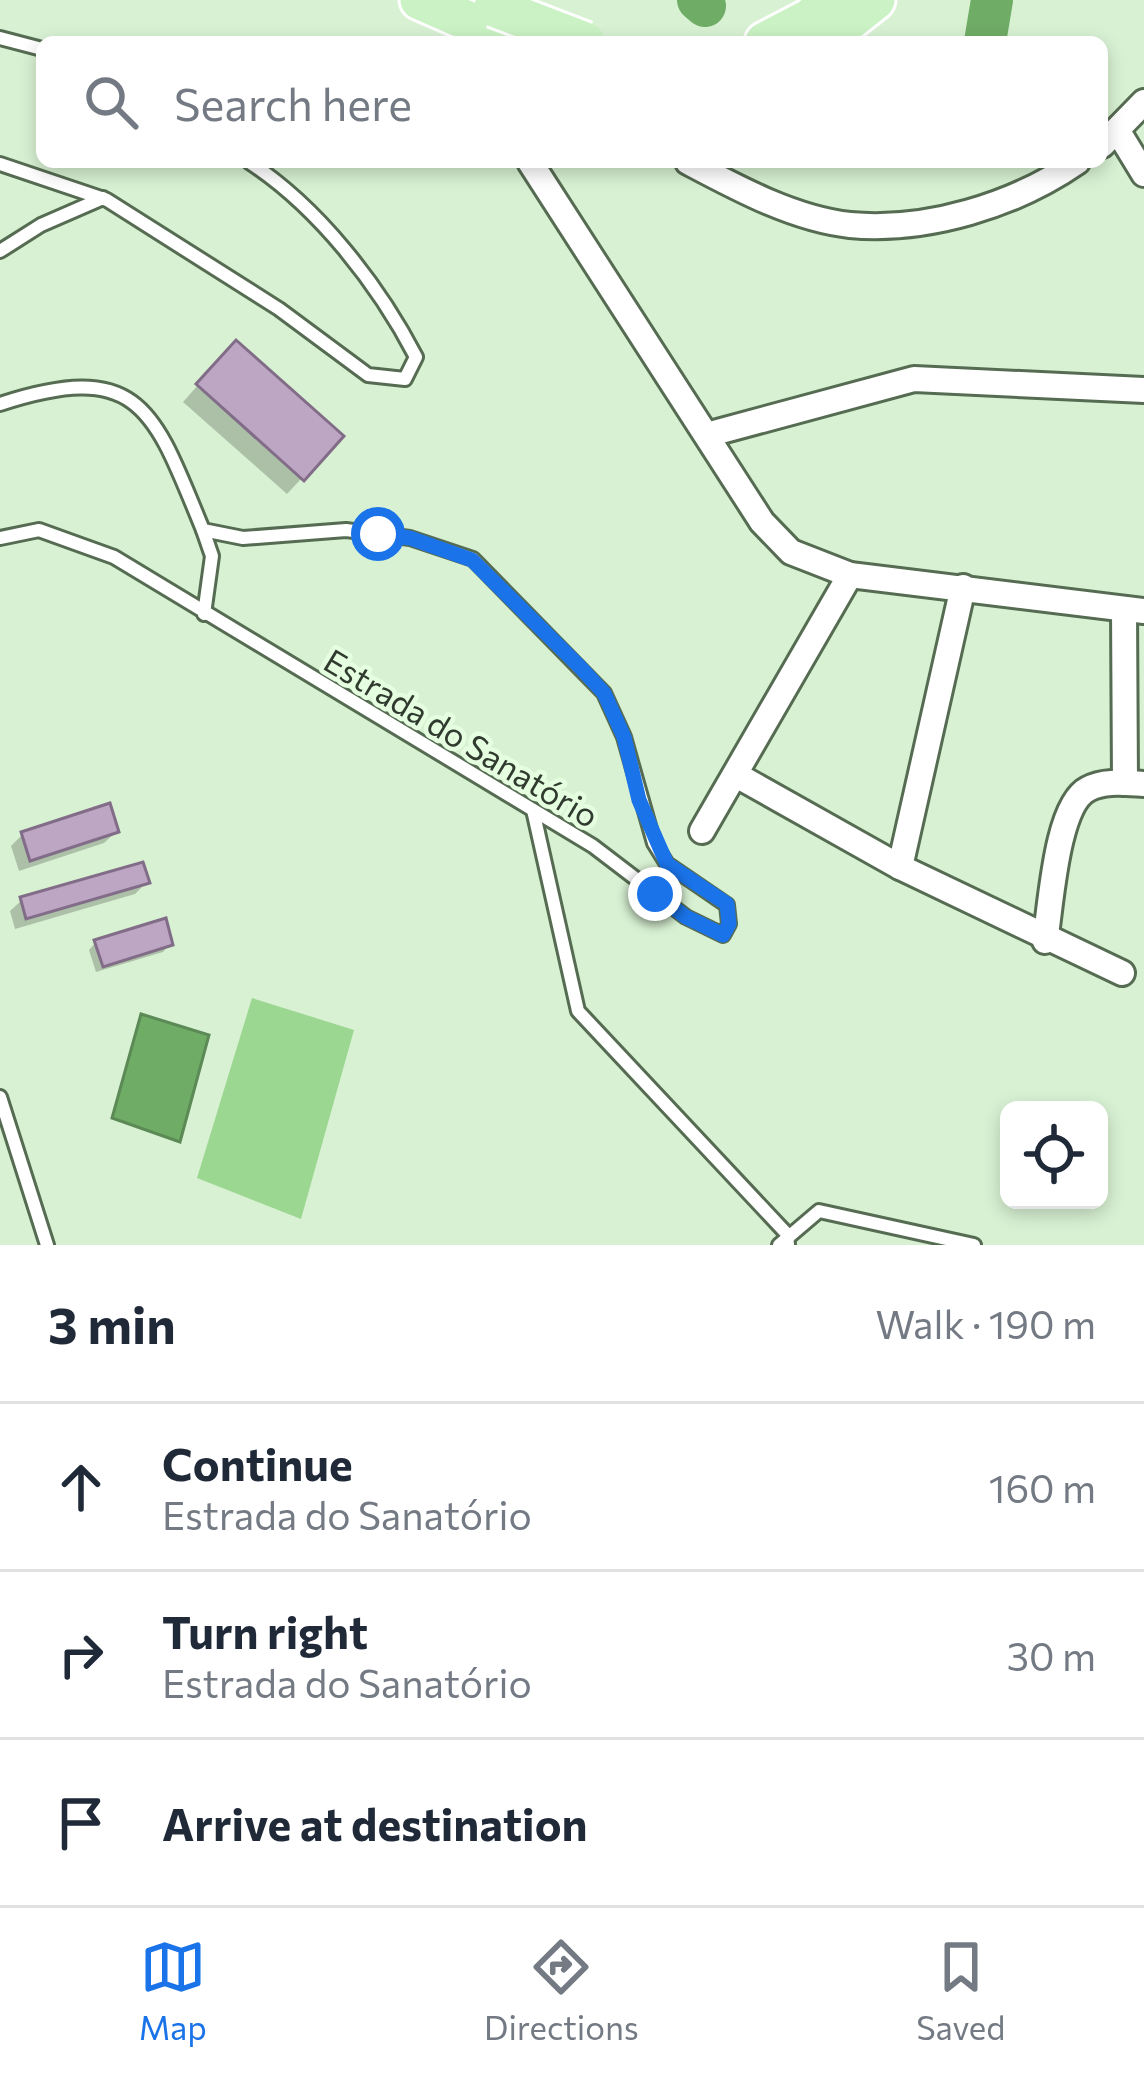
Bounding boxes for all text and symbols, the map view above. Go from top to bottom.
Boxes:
search box [36,36,1108,168]
icon: search [78,69,144,135]
text: Search here [174,75,412,130]
route start [351,507,405,561]
street label: Estrada do Sanatório [317,639,607,835]
route end [628,867,682,921]
map controls [1000,1101,1108,1209]
button: locate [1000,1101,1108,1209]
text: 3 min [48,1292,176,1355]
text: Walk · 190 m [875,1299,1096,1347]
text: Continue [162,1435,353,1490]
icon: ahead [48,1454,114,1520]
text: 160 m [989,1463,1096,1511]
text: Estrada do Sanatório [162,1490,532,1538]
text: Turn right [162,1603,368,1658]
icon: right [48,1622,114,1688]
text: 30 m [1007,1631,1096,1679]
text: Estrada do Sanatório [162,1658,532,1706]
icon: arrive [48,1790,114,1856]
text: Arrive at destination [162,1795,588,1850]
tab: Map [139,1934,207,2047]
tab: Directions [484,1934,639,2047]
tab: Saved [916,1934,1005,2047]

